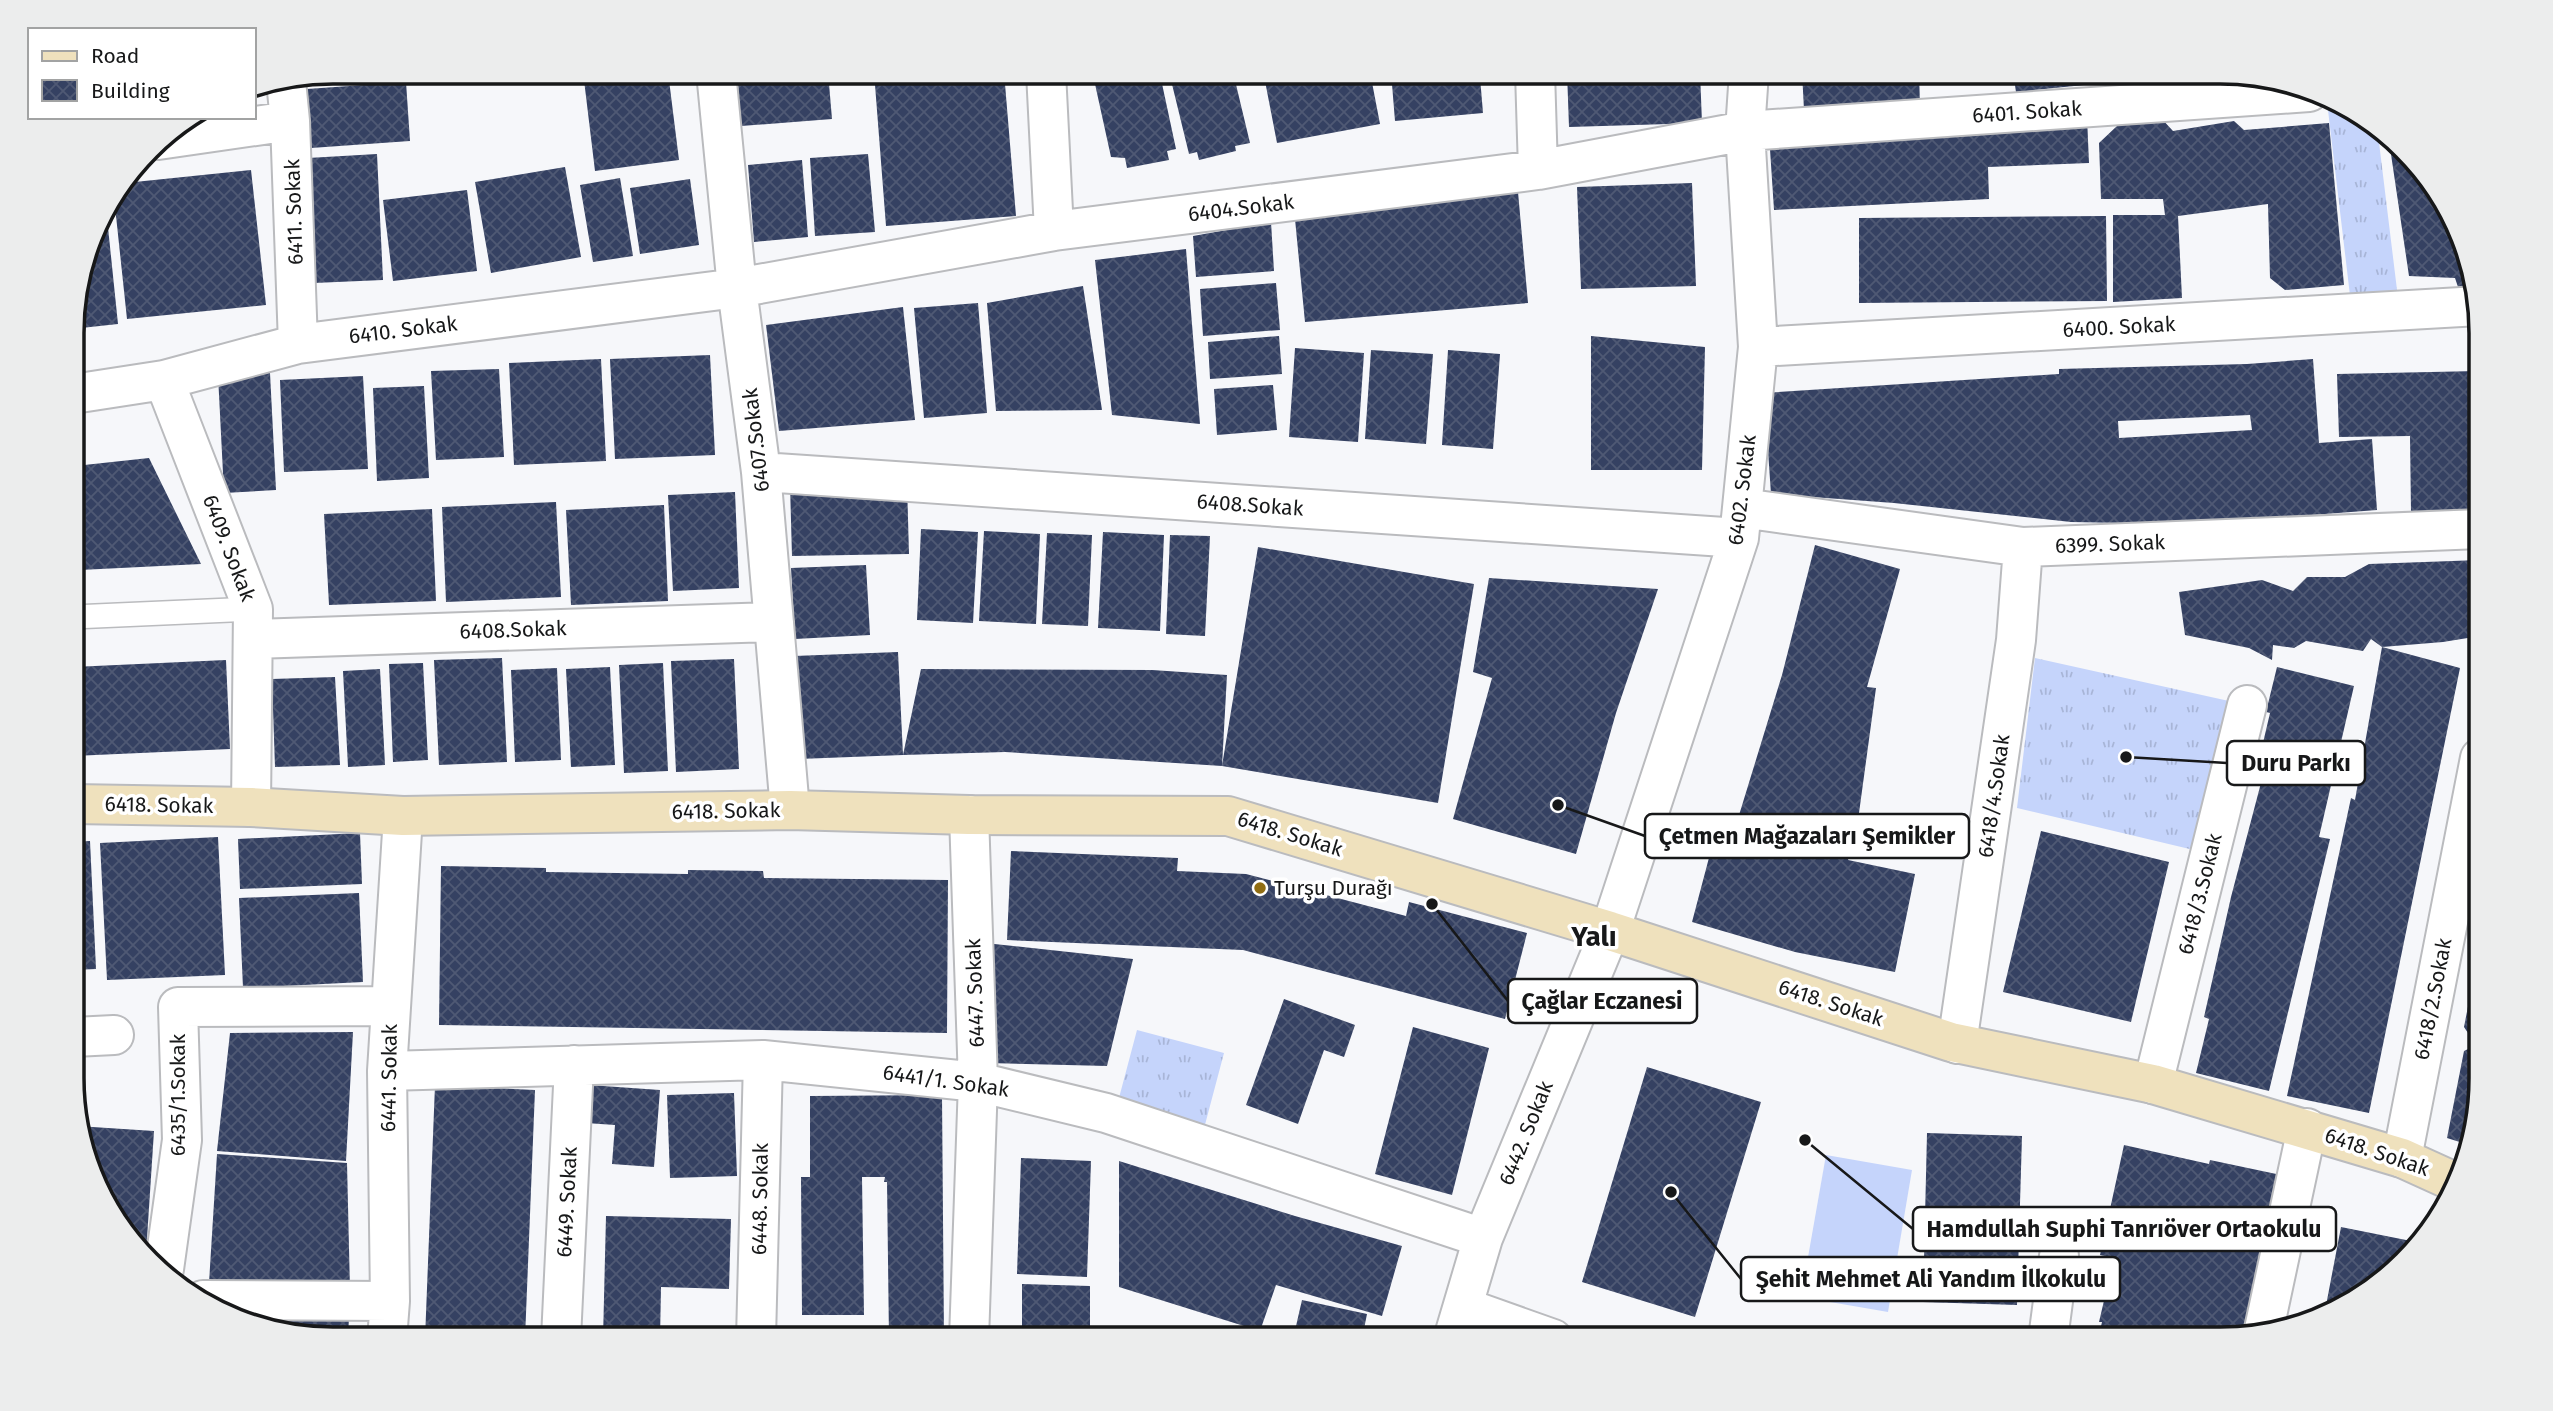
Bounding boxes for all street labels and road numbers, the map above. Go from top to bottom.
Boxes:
street label: 6401. Sokak [1971,95,2083,129]
street label: 6411. Sokak [279,158,309,265]
street label: 6404.Sokak [1187,189,1296,227]
street label: 6410. Sokak [347,310,459,350]
street label: 6400. Sokak [2062,311,2176,343]
street label: 6407.Sokak [737,386,775,493]
street label: 6402. Sokak [1722,433,1762,547]
street label: 6408.Sokak [1196,488,1305,522]
street label: 6409. Sokak [197,491,261,605]
street label: 6399. Sokak [2054,529,2166,559]
street label: 6408.Sokak [459,615,567,645]
street label: 6418/4.Sokak [1972,732,2016,859]
street label: 6418. Sokak [104,791,214,819]
street label: 6418. Sokak [671,797,781,825]
street label: 6418. Sokak [1234,806,1346,862]
street label: 6418/3.Sokak [2172,830,2228,957]
street label: 6418/2.Sokak [2408,936,2458,1062]
street label: 6447. Sokak [960,938,990,1048]
street label: 6418. Sokak [1775,974,1887,1032]
street label: 6441. Sokak [375,1023,403,1132]
street label: 6435/1.Sokak [165,1033,191,1156]
street label: 6441/1. Sokak [881,1059,1011,1103]
street label: 6442. Sokak [1493,1077,1559,1189]
street label: 6418. Sokak [2321,1122,2433,1182]
street label: 6448. Sokak [746,1143,774,1255]
street label: 6449. Sokak [551,1146,583,1258]

